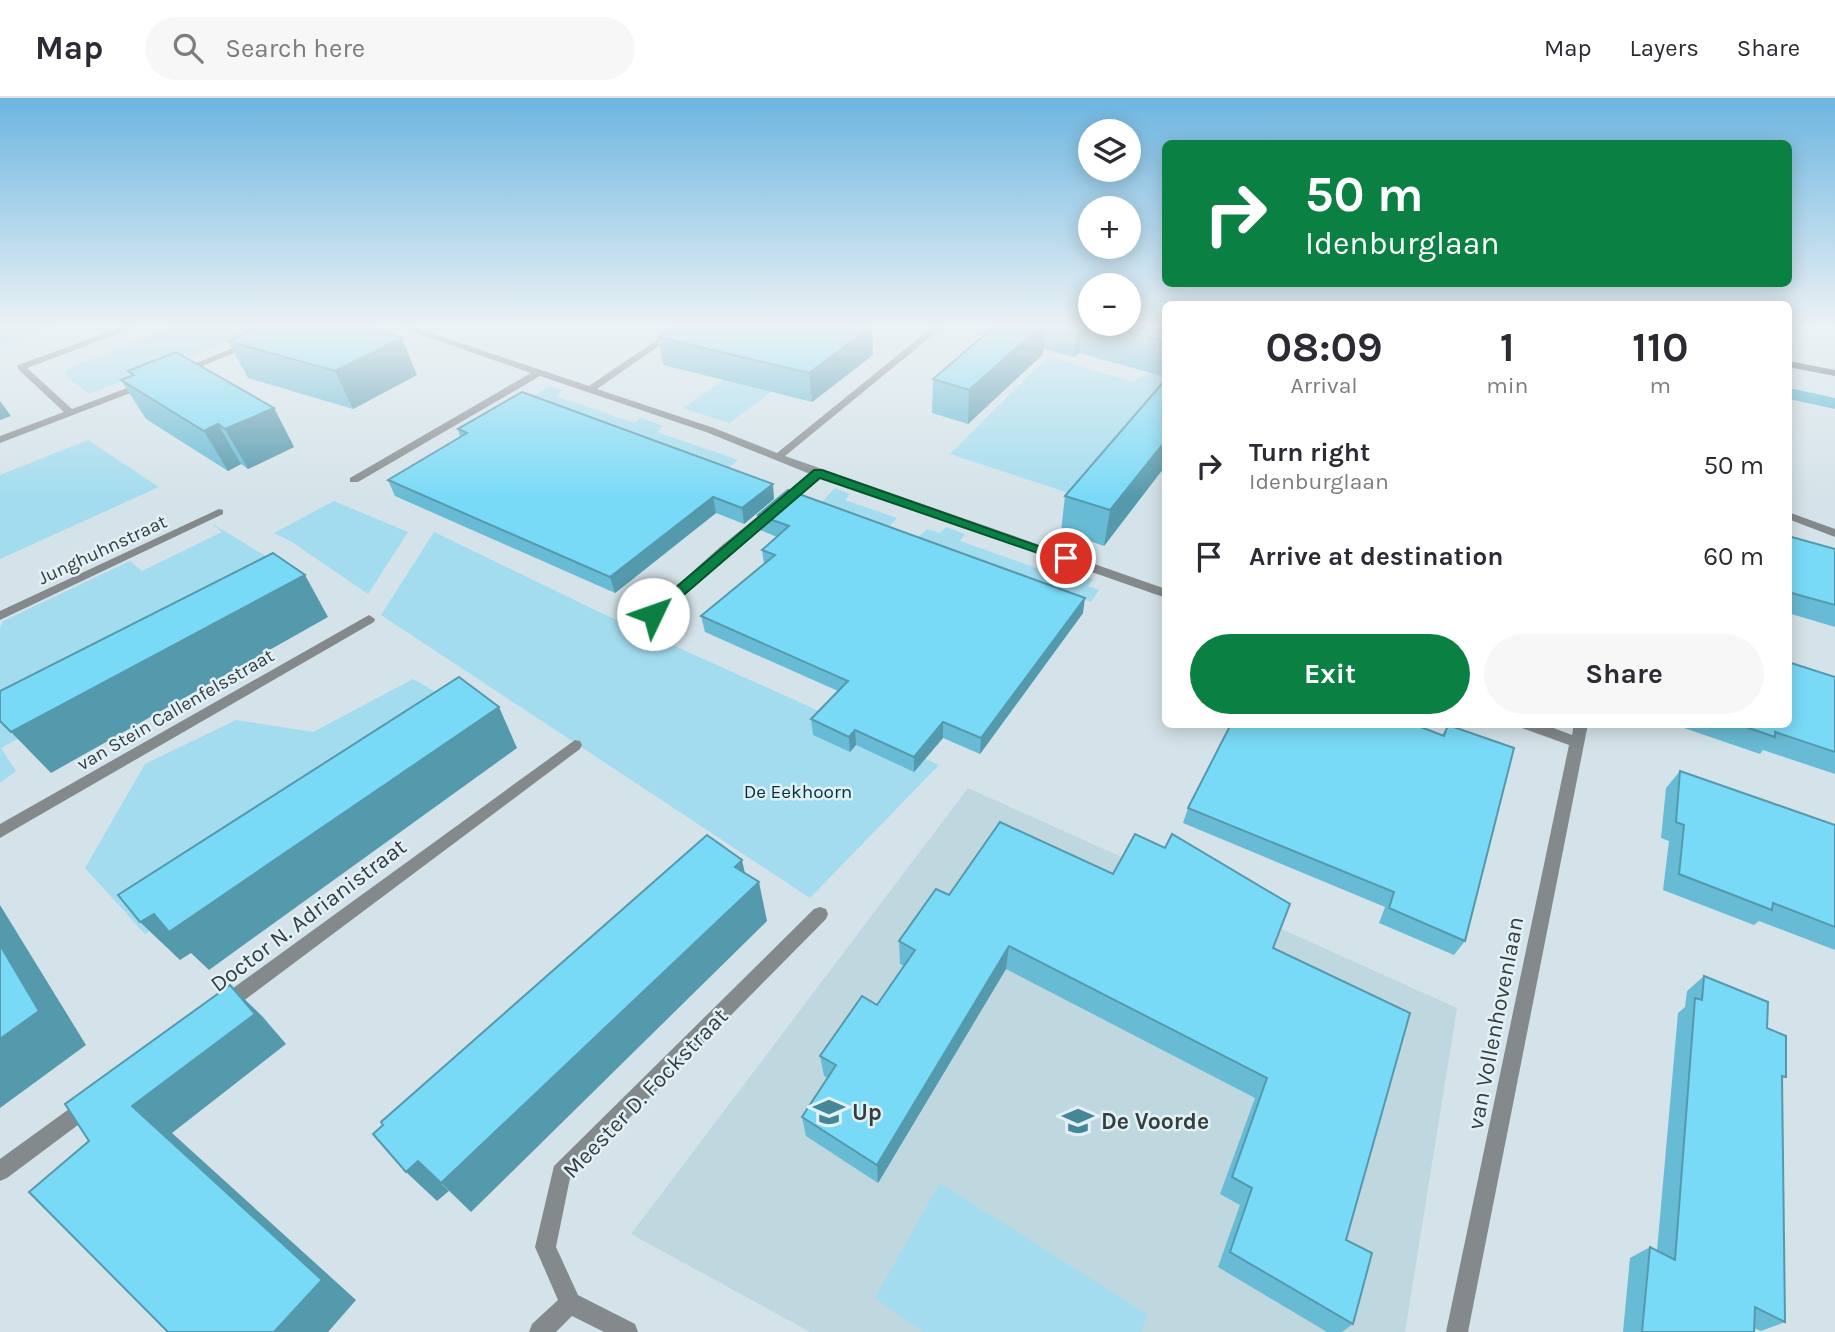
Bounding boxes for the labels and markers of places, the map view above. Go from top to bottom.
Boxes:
pin [1036,528,1096,588]
school or university icon: Up [812,1095,846,1129]
place label: Up [852,1099,882,1126]
school or university icon: De Voorde [1061,1104,1095,1138]
place label: De Voorde [1101,1108,1209,1135]

